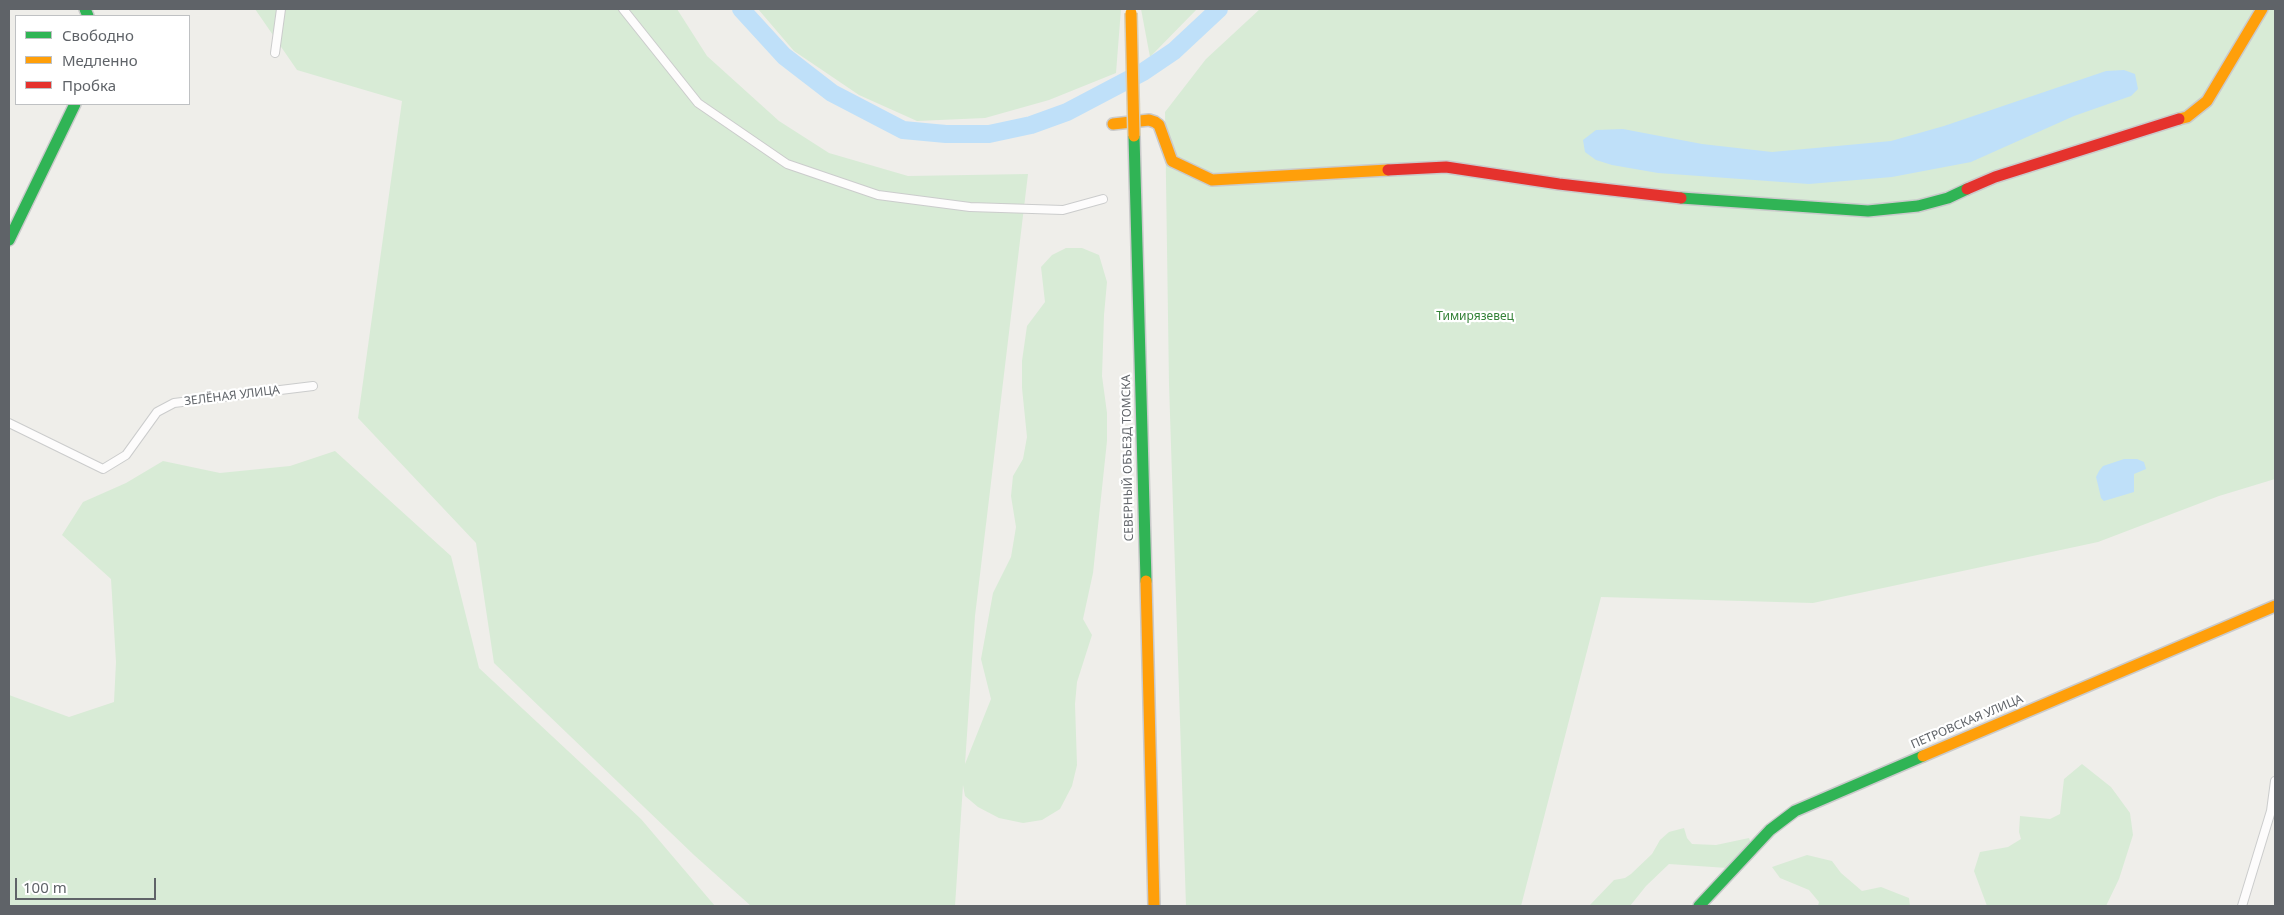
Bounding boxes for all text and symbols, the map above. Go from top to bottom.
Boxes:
legend [15,15,190,105]
text: Свободно [62,25,134,45]
text: Медленно [62,50,138,70]
text: Пробка [62,75,116,95]
park label: Тимирязевец [1436,310,1514,324]
street label: СЕВЕРНЫЙ ОБЪЕЗД ТОМСКА [1119,374,1137,542]
street label: ЗЕЛЁНАЯ УЛИЦА [183,383,281,409]
street label: ПЕТРОВСКАЯ УЛИЦА [1909,692,2025,752]
scale bar [18,868,159,900]
text: 100 m [23,877,67,897]

